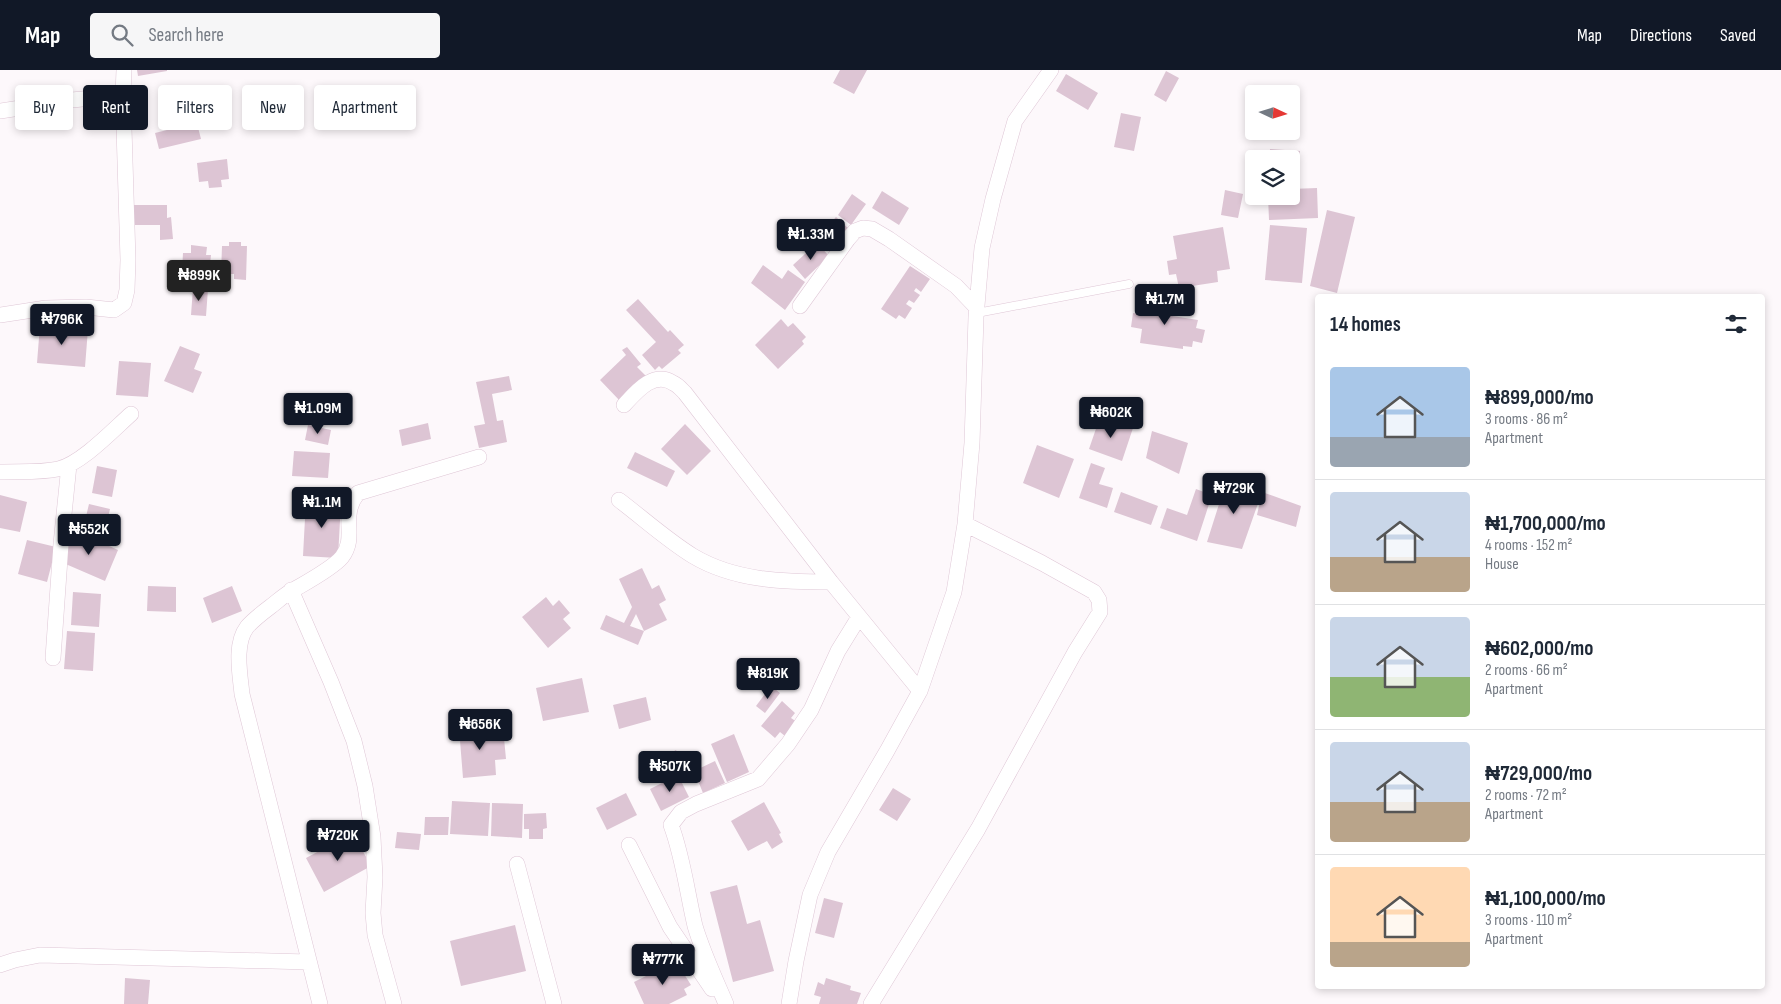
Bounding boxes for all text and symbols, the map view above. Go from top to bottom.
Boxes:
search box [90,13,440,58]
text: Map [25,21,60,50]
icon: search [108,21,136,49]
text: Search here [148,24,224,47]
text: Map [1577,25,1602,46]
text: Directions [1630,25,1692,46]
text: Saved [1720,25,1756,46]
chip: Buy [15,85,73,130]
chip: Rent [83,85,148,130]
chip: Filters [158,85,232,130]
chip: New [242,85,304,130]
chip: Apartment [314,85,416,130]
north arrow [1245,85,1300,140]
map controls [1245,85,1300,205]
button: layers [1245,150,1300,205]
pin: ₦1.33M [770,218,852,261]
text: ₦1.33M [788,225,834,244]
pin: ₦899K [164,260,234,302]
text: ₦899K [178,266,220,285]
pin: ₦1.7M [1130,284,1200,326]
text: ₦1.7M [1146,290,1184,309]
pin: ₦796K [27,304,97,346]
text: ₦796K [41,310,83,329]
icon: filters [1722,310,1750,338]
text: 14 homes [1330,312,1401,337]
text: ₦899,000/mo [1485,385,1594,410]
icon: home [1370,387,1430,447]
pin: ₦1.09M [277,392,359,435]
pin: ₦602K [1076,396,1146,439]
text: ₦1.09M [295,399,341,418]
text: ₦602K [1090,403,1132,422]
text: 3 rooms · 86 m² [1485,410,1568,429]
text: Apartment [1485,429,1543,448]
pin: ₦729K [1199,472,1269,515]
text: ₦729K [1214,479,1254,498]
pin: ₦1.1M [287,486,357,529]
text: ₦1.1M [303,493,341,512]
text: ₦1,700,000/mo [1485,511,1606,536]
icon: home [1370,512,1430,572]
pin: ₦552K [54,514,124,556]
text: ₦552K [69,520,109,539]
text: 4 rooms · 152 m² [1485,536,1573,555]
text: House [1485,555,1519,574]
text: ₦602,000/mo [1485,636,1593,661]
icon: home [1370,637,1430,697]
pin: ₦819K [733,658,803,700]
text: 2 rooms · 66 m² [1485,661,1568,680]
text: ₦819K [748,664,788,683]
text: Apartment [1485,680,1543,699]
pin: ₦656K [445,708,515,751]
text: ₦656K [459,715,501,734]
pin: ₦507K [635,750,705,793]
text: ₦507K [649,757,691,776]
text: ₦729,000/mo [1485,761,1592,786]
icon: home [1370,762,1430,822]
text: 2 rooms · 72 m² [1485,786,1567,805]
text: Apartment [1485,805,1543,824]
pin: ₦720K [303,820,373,862]
text: ₦720K [317,826,359,845]
text: ₦1,100,000/mo [1485,886,1606,911]
icon: home [1370,887,1430,947]
text: 3 rooms · 110 m² [1485,911,1572,930]
text: Apartment [1485,930,1543,949]
pin: ₦777K [628,944,698,986]
text: ₦777K [643,950,683,969]

